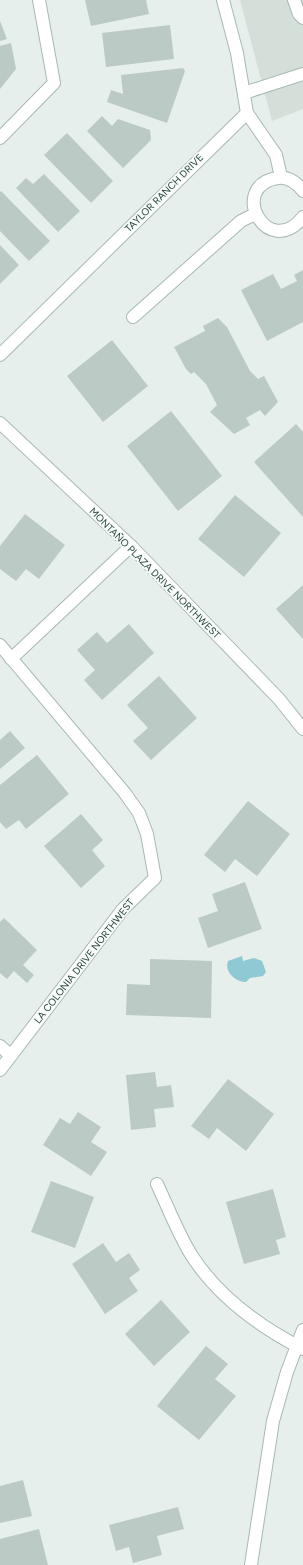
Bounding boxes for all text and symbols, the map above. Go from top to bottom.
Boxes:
street label: TAYLOR RANCH DRIVE [122,151,206,235]
street label: MONTAÑO PLAZA DRIVE NORTHWEST [87,505,224,642]
street label: LA COLONIA DRIVE NORTHWEST [31,896,137,1026]

